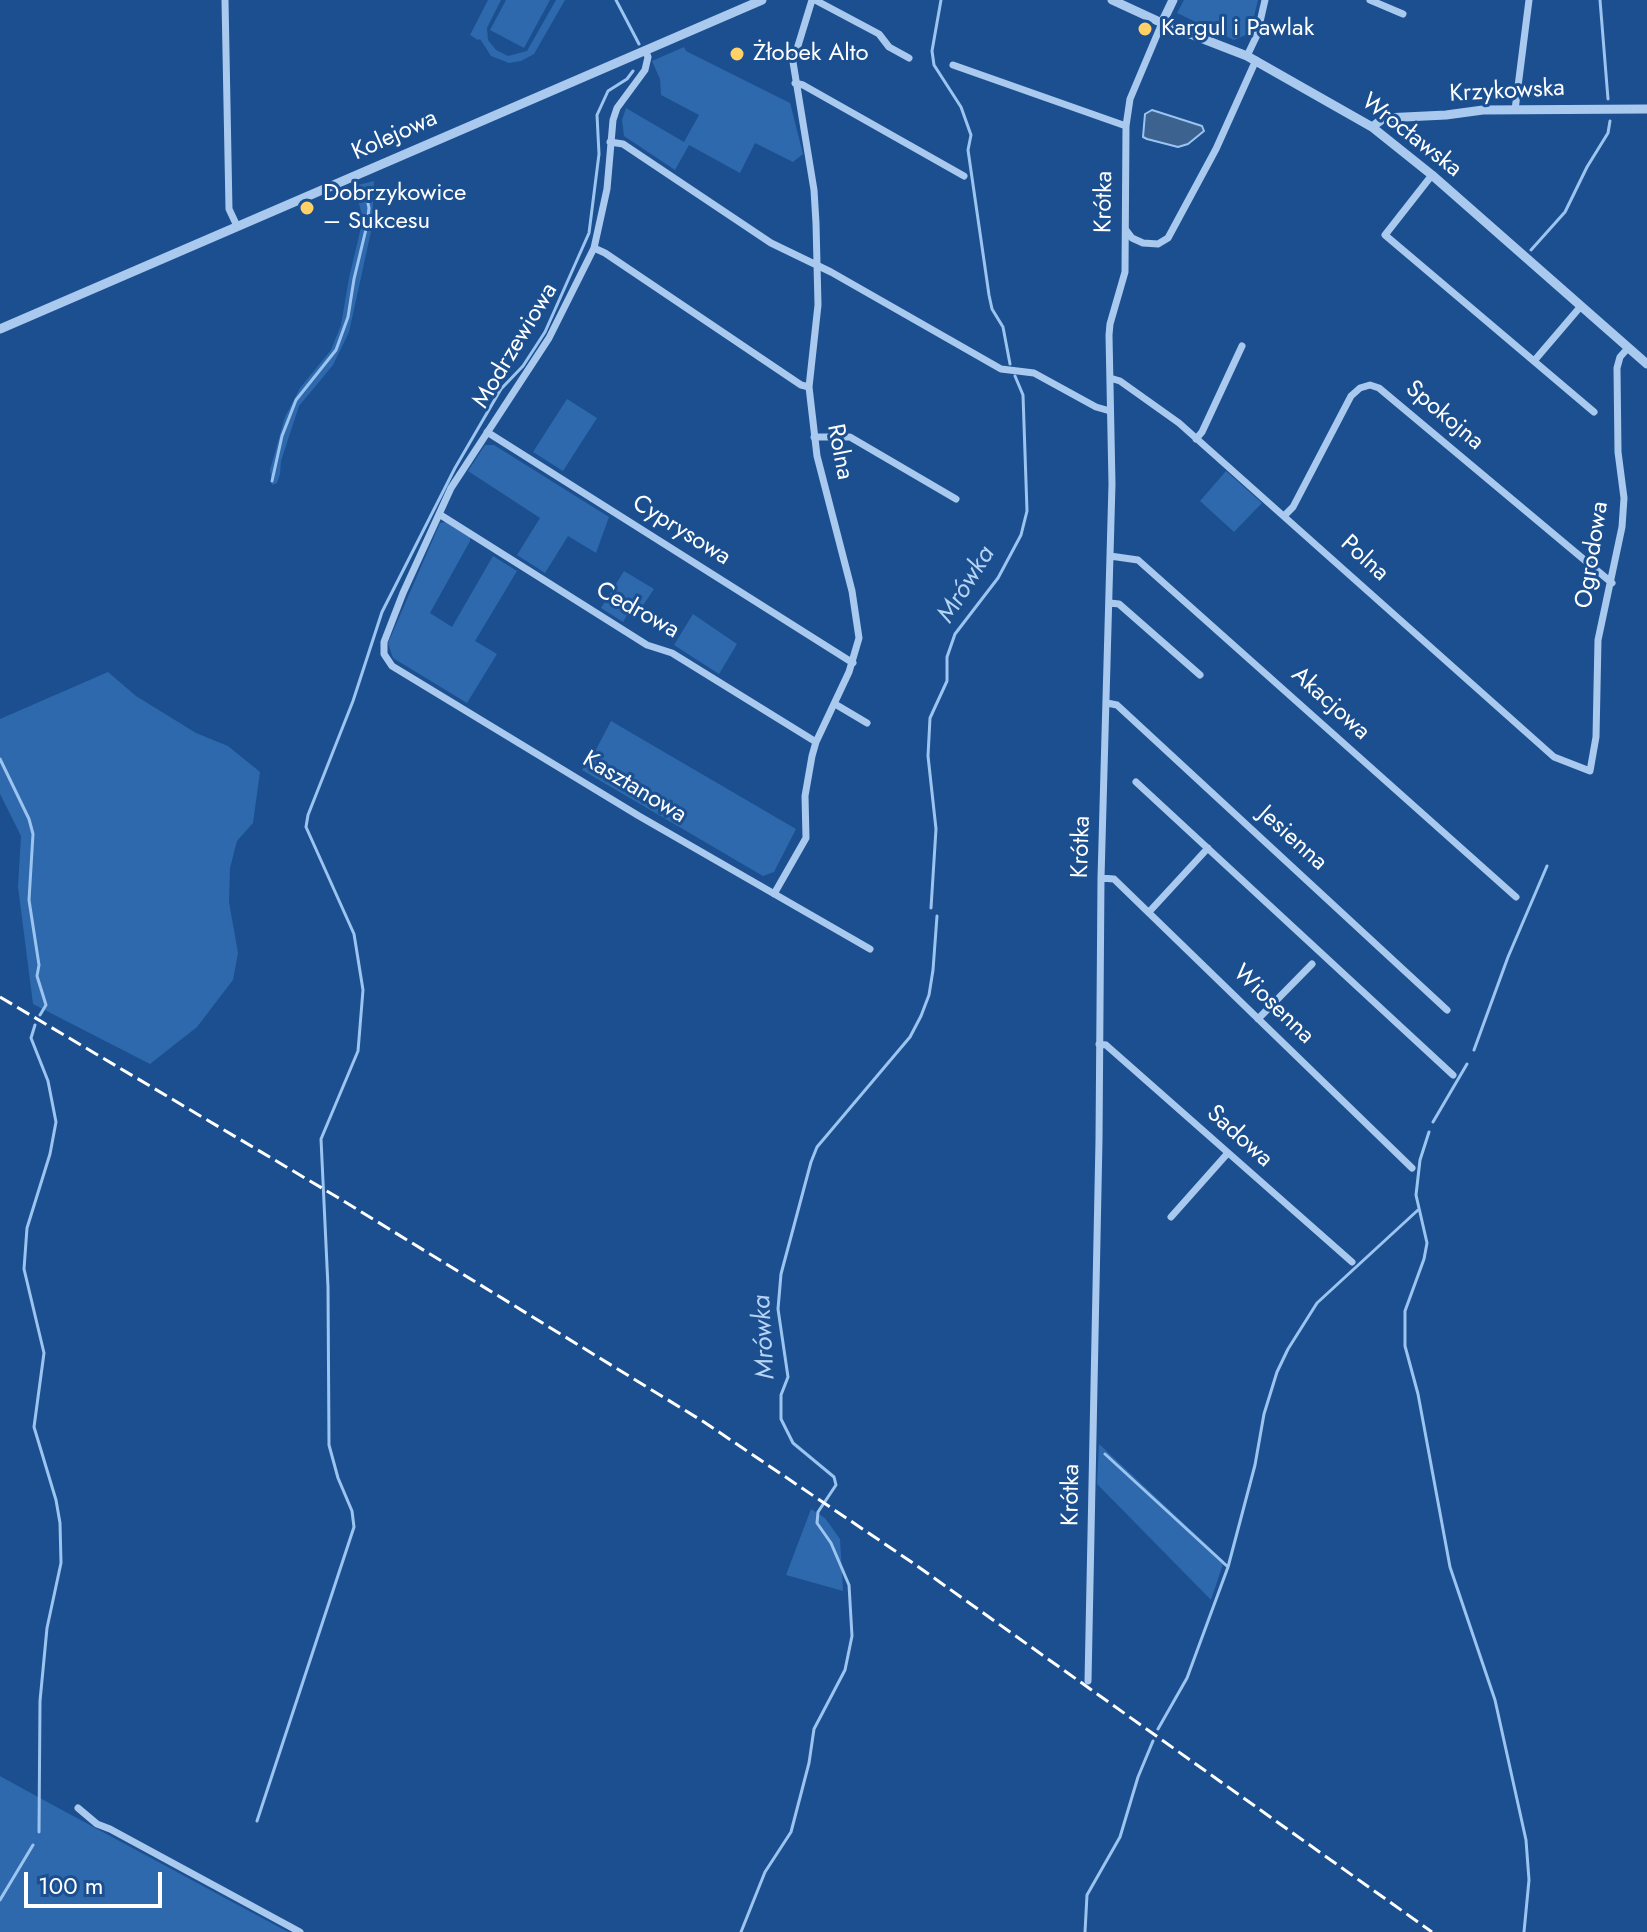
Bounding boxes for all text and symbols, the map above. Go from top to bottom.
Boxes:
place label: Kargul i Pawlak [1161,15,1314,43]
marker: Kargul i Pawlak [1136,20,1154,38]
place label: Żłobek Alto [753,40,869,68]
marker: Żłobek Alto [728,45,746,63]
street label: Krzykowska [1449,75,1565,109]
street label: Wrocławska [1355,88,1467,184]
street label: Kolejowa [348,104,442,168]
street label: Krótka [1090,171,1120,233]
place label: Dobrzykowice – Sukcesu [323,180,466,236]
marker: Dobrzykowice – Sukcesu [298,199,316,217]
street label: Modrzewiowa [467,278,565,414]
street label: Spokojna [1399,375,1489,457]
street label: Rolna [820,422,858,482]
street label: Cyprysowa [627,490,735,572]
street label: Ogrodowa [1570,499,1616,611]
street label: Polna [1334,530,1394,588]
water label: Mrówka [931,541,1003,629]
street label: Cedrowa [590,576,684,646]
street label: Akacjowa [1285,661,1375,747]
street label: Kasztanowa [577,746,691,830]
street label: Jesienna [1251,800,1333,878]
street label: Krótka [1067,815,1097,879]
street label: Wiosenna [1226,959,1320,1051]
street label: Sadowa [1200,1100,1278,1174]
water label: Mrówka [747,1294,783,1380]
street label: Krótka [1057,1464,1087,1526]
scale bar [28,1856,166,1906]
text: 100 m [38,1868,104,1903]

